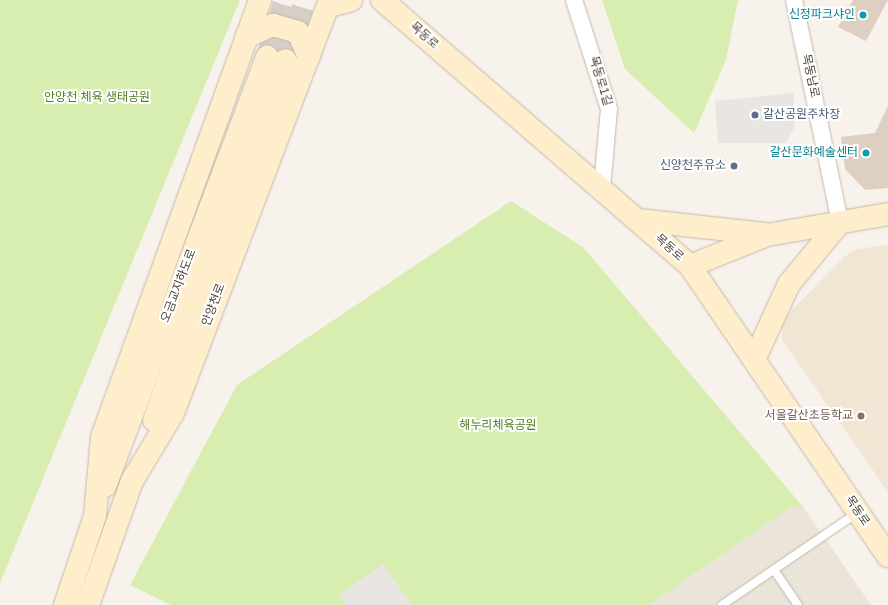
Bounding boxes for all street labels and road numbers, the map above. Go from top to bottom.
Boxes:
street label: 목동로 [407,20,441,52]
street label: 목동남로 [798,53,822,99]
street label: 목동로1길 [586,55,614,107]
street label: 목동로 [652,232,686,264]
street label: 오금교지하도로 [158,247,200,325]
street label: 안양천로 [199,282,229,328]
street label: 목동로 [842,493,872,529]

